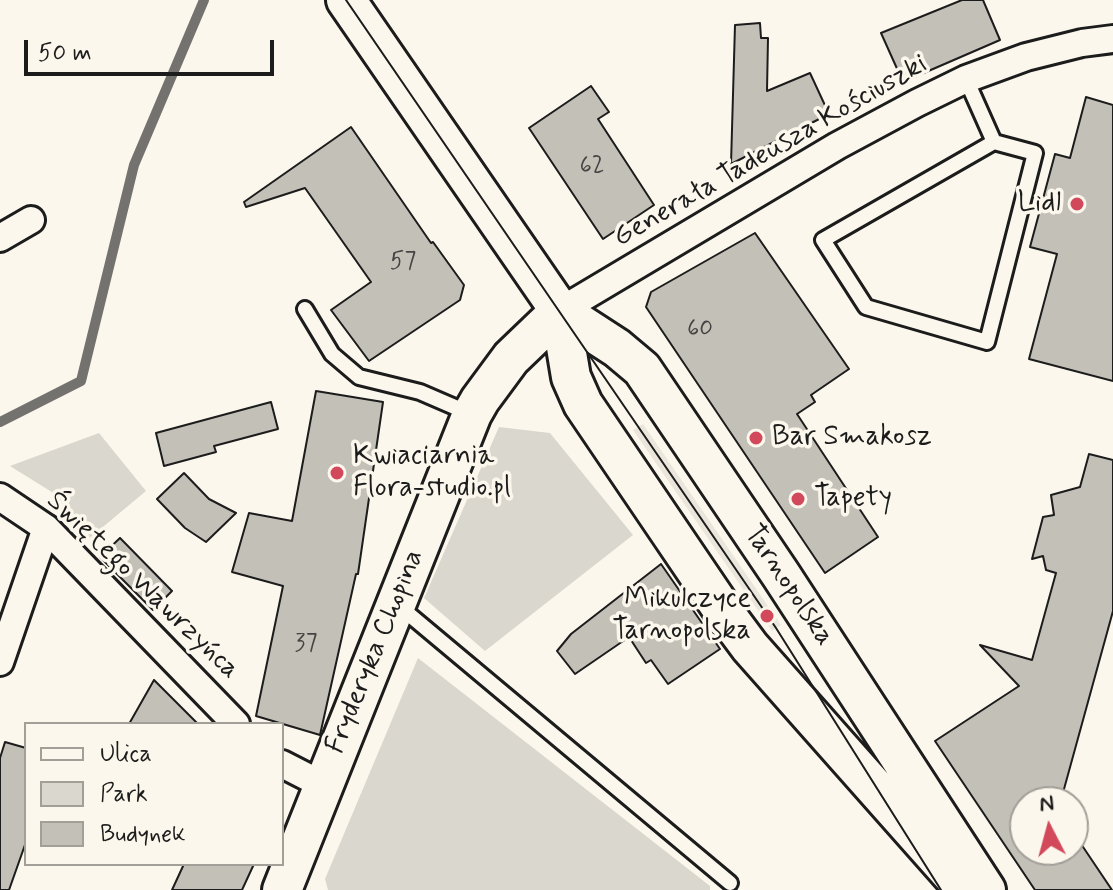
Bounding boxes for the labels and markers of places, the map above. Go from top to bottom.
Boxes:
place label: Lidl [1018,187,1061,221]
marker: Lidl [1068,195,1086,213]
place label: Bar Smakosz [772,421,932,455]
marker: Bar Smakosz [747,429,765,447]
place label: Kwiaciarnia Flora-studio.pl [353,440,511,506]
marker: Kwiaciarnia Flora-studio.pl [328,464,346,482]
place label: Tapety [814,482,892,516]
marker: Tapety [789,490,807,508]
place label: Mikulczyce Tarnopolska [612,583,751,649]
marker: Mikulczyce Tarnopolska [758,607,776,625]

